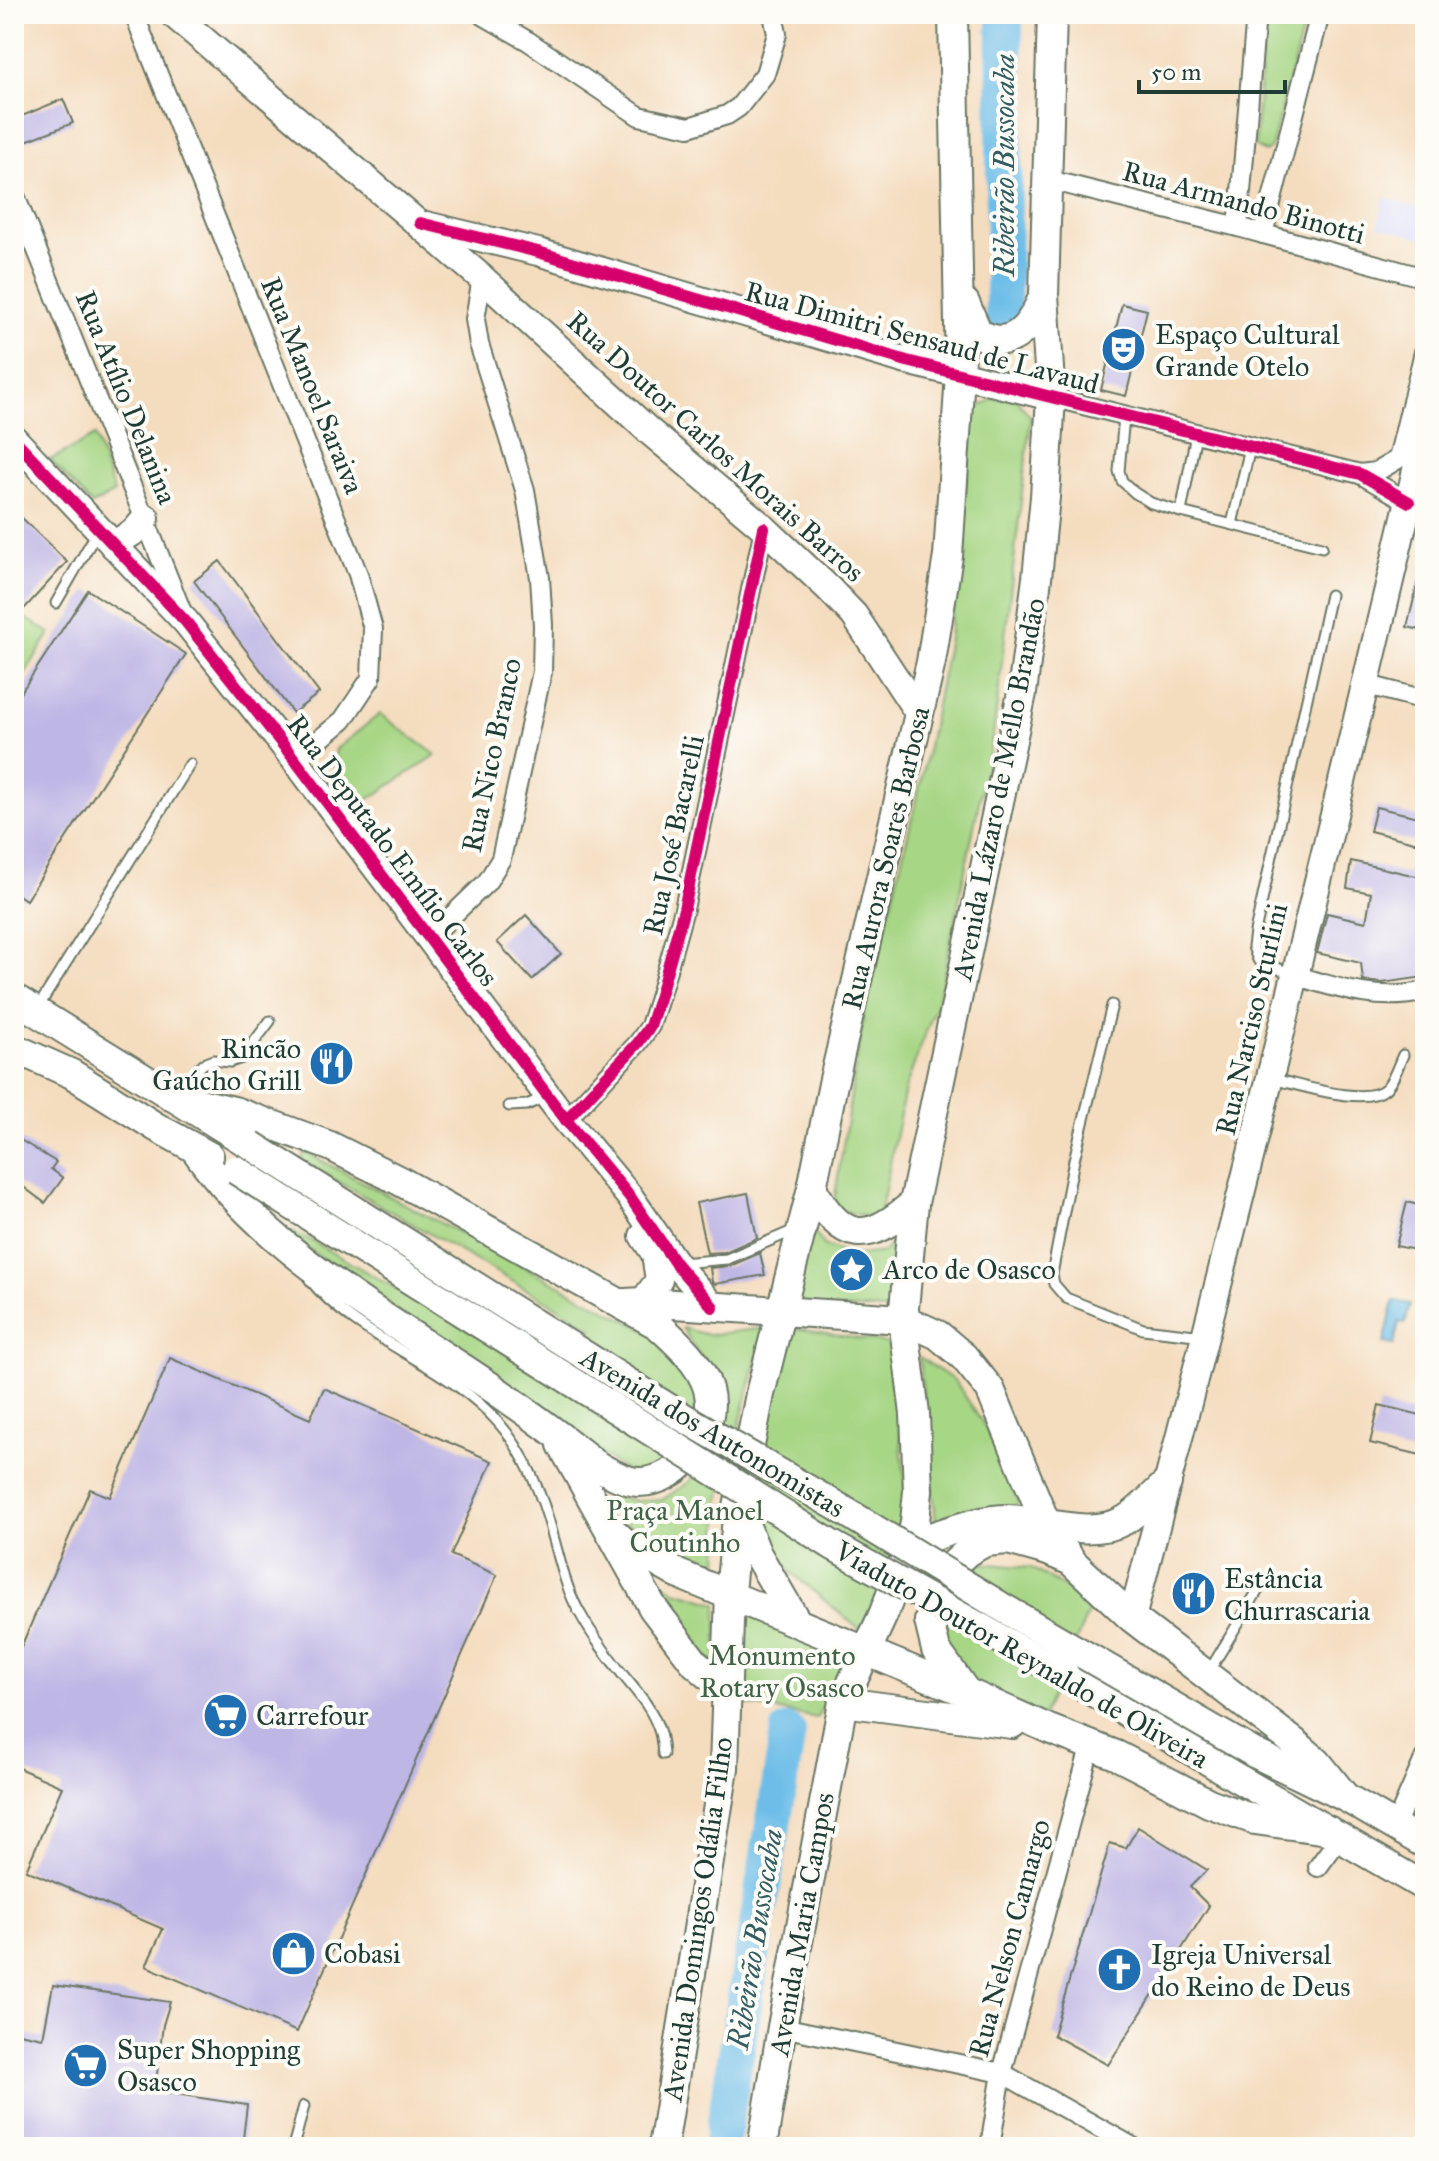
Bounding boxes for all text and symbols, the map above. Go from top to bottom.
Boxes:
scale bar [1139,44,1285,94]
water label: Ribeirão Bussocaba [986,54,1022,277]
text: 50 m [1151,57,1201,87]
street label: Rua Armando Binotti [1119,153,1369,252]
street label: Rua Manoel Saraiva [253,272,372,499]
street label: Rua Dimitri Sensaud de Lavaud [741,273,1103,402]
street label: Rua Atílio Delanina [68,285,185,509]
street label: Rua Doutor Carlos Morais Barros [560,303,872,589]
place label: Espaço Cultural Grande Otelo [1155,317,1340,384]
theatre icon: Espaço Cultural Grande Otelo [1100,326,1148,374]
street label: Avenida Lázaro de Mello Brandão [944,595,1053,984]
street label: Rua Nico Branco [454,655,529,855]
street label: Rua Aurora Soares Barbosa [834,703,937,1013]
street label: Rua Deputado Emílio Carlos [279,708,506,993]
street label: Rua José Bacarelli [635,731,712,939]
street label: Rua Narciso Sturlini [1208,899,1295,1139]
place label: Rincão Gaúcho Grill [152,1031,301,1098]
restaurant icon: Rincão Gaúcho Grill [308,1040,356,1088]
place icon: Arco de Osasco [828,1245,876,1293]
place label: Arco de Osasco [882,1252,1056,1287]
street label: Avenida dos Autonomistas [573,1339,851,1525]
park label: Praça Manoel Coutinho [606,1493,764,1560]
street label: Viaduto Doutor Reynaldo de Oliveira [828,1532,1215,1776]
place label: Estância Churrascaria [1224,1561,1370,1628]
restaurant icon: Estância Churrascaria [1169,1570,1217,1618]
park label: Monumento Rotary Osasco [700,1638,864,1705]
supermarket icon: Carrefour [201,1691,249,1739]
place label: Carrefour [256,1698,369,1733]
street label: Avenida Domingos Odália Filho [654,1735,740,2104]
street label: Avenida Maria Campos [761,1790,842,2060]
street label: Rua Nelson Camargo [961,1815,1058,2061]
water label: Ribeirão Bussocaba [720,1826,790,2053]
shop icon: Cobasi [269,1929,317,1977]
place label: Cobasi [324,1936,401,1971]
place label: Igreja Universal do Reino de Deus [1151,1937,1350,2004]
church icon: Igreja Universal do Reino de Deus [1096,1946,1144,1994]
place label: Super Shopping Osasco [117,2032,301,2099]
supermarket icon: Super Shopping Osasco [62,2041,110,2089]

